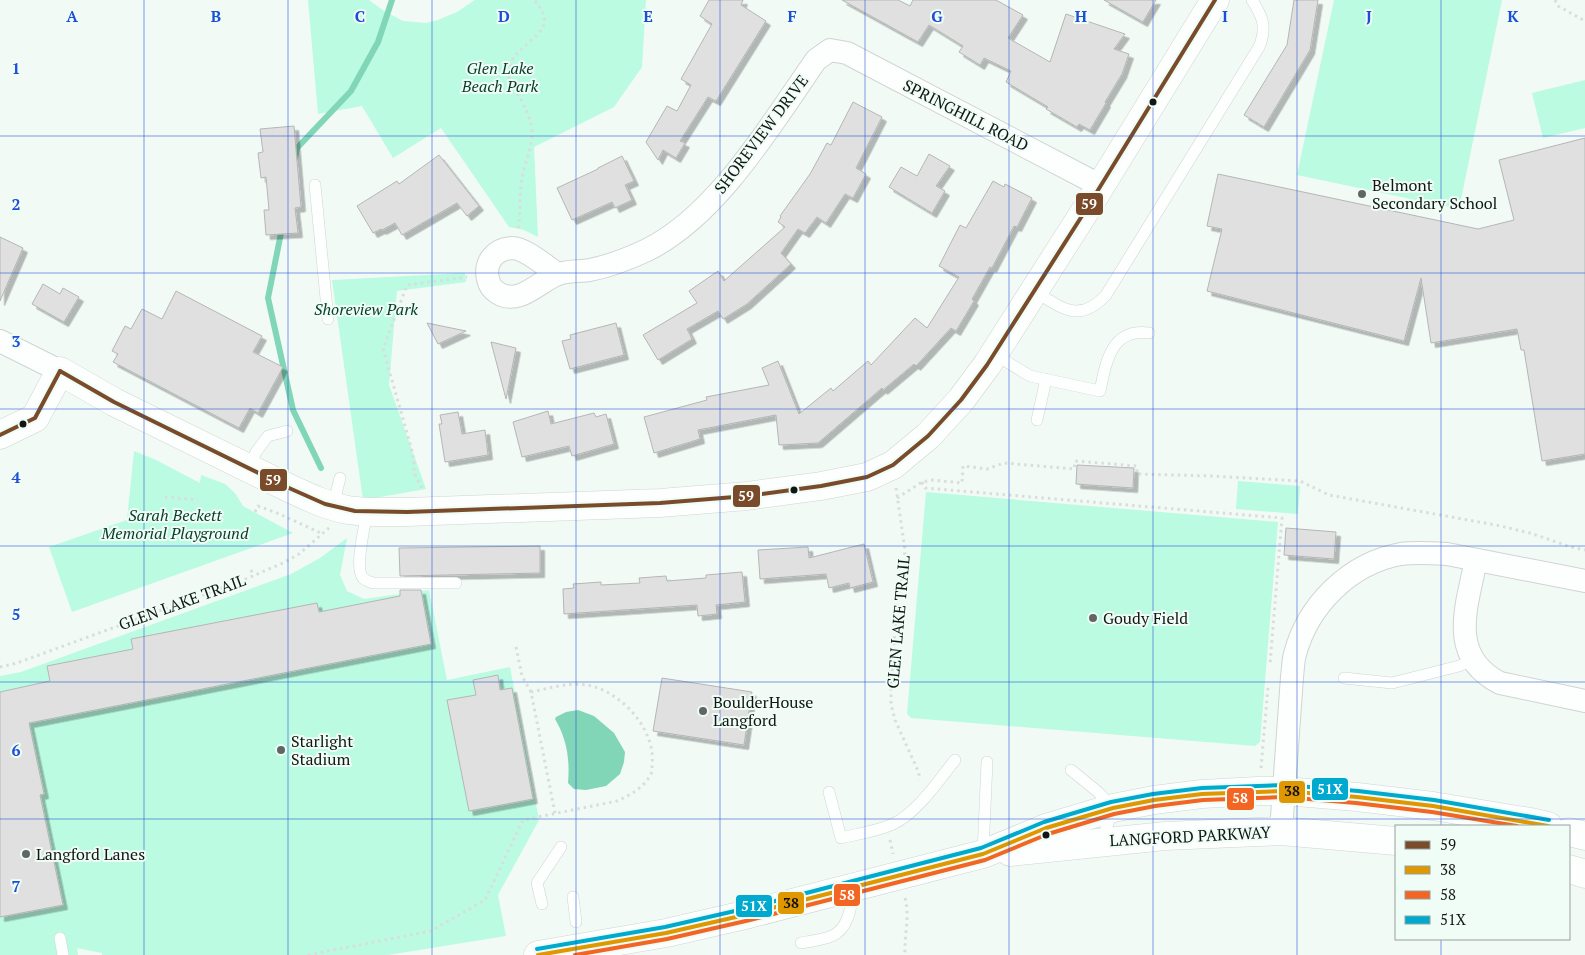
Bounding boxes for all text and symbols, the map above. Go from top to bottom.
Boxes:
text: A [66,5,78,27]
text: B [211,5,221,27]
text: C [355,5,365,27]
text: D [498,5,510,27]
text: E [643,5,653,27]
text: F [787,5,797,27]
text: G [931,5,943,27]
text: H [1075,5,1087,27]
text: I [1222,5,1228,27]
text: J [1366,5,1372,27]
text: K [1507,5,1519,27]
text: 1 [11,57,21,79]
park label: Glen Lake Beach Park [461,57,539,97]
street label: SHOREVIEW DRIVE [709,70,813,198]
street label: SPRINGHILL ROAD [899,74,1033,156]
unlabelled marker [1148,97,1158,107]
place label: Belmont Secondary School [1372,174,1498,214]
marker: Belmont Secondary School [1356,188,1368,200]
line badge: 59 [1075,192,1104,216]
text: 2 [11,193,21,215]
text: 59 [1081,194,1097,213]
park label: Shoreview Park [314,298,418,320]
text: 3 [11,330,21,352]
unlabelled marker [18,419,28,429]
text: 4 [11,466,21,488]
line badge: 59 [259,468,288,492]
text: 59 [265,470,281,489]
line badge: 59 [732,484,761,508]
unlabelled marker [789,485,799,495]
text: 59 [738,486,754,505]
park label: Sarah Beckett Memorial Playground [100,504,249,544]
street label: GLEN LAKE TRAIL [881,554,915,689]
street label: GLEN LAKE TRAIL [116,569,249,635]
text: 5 [11,603,21,625]
place label: Goudy Field [1103,607,1188,629]
marker: Goudy Field [1087,612,1099,624]
place label: BoulderHouse Langford [713,691,813,731]
marker: BoulderHouse Langford [697,705,709,717]
place label: Starlight Stadium [291,730,353,770]
text: 6 [11,739,21,761]
marker: Starlight Stadium [275,744,287,756]
line badge: 51X [1311,777,1349,801]
text: 51X [1317,779,1344,798]
line badge: 38 [1278,780,1306,804]
text: 38 [1284,781,1300,800]
line badge: 58 [1226,787,1255,811]
text: 58 [1232,788,1248,807]
street label: LANGFORD PARKWAY [1109,821,1272,851]
legend [1395,825,1570,940]
unlabelled marker [1041,830,1051,840]
text: 59 [1440,834,1456,854]
place label: Langford Lanes [36,843,145,865]
marker: Langford Lanes [20,848,32,860]
text: 38 [1440,859,1456,879]
text: 7 [11,875,21,897]
line badge: 58 [833,883,861,907]
text: 58 [1440,884,1456,904]
text: 58 [839,885,855,904]
line badge: 38 [777,891,805,915]
text: 38 [783,893,799,912]
line badge: 51X [735,894,773,918]
text: 51X [741,896,768,915]
text: 51X [1440,909,1466,929]

